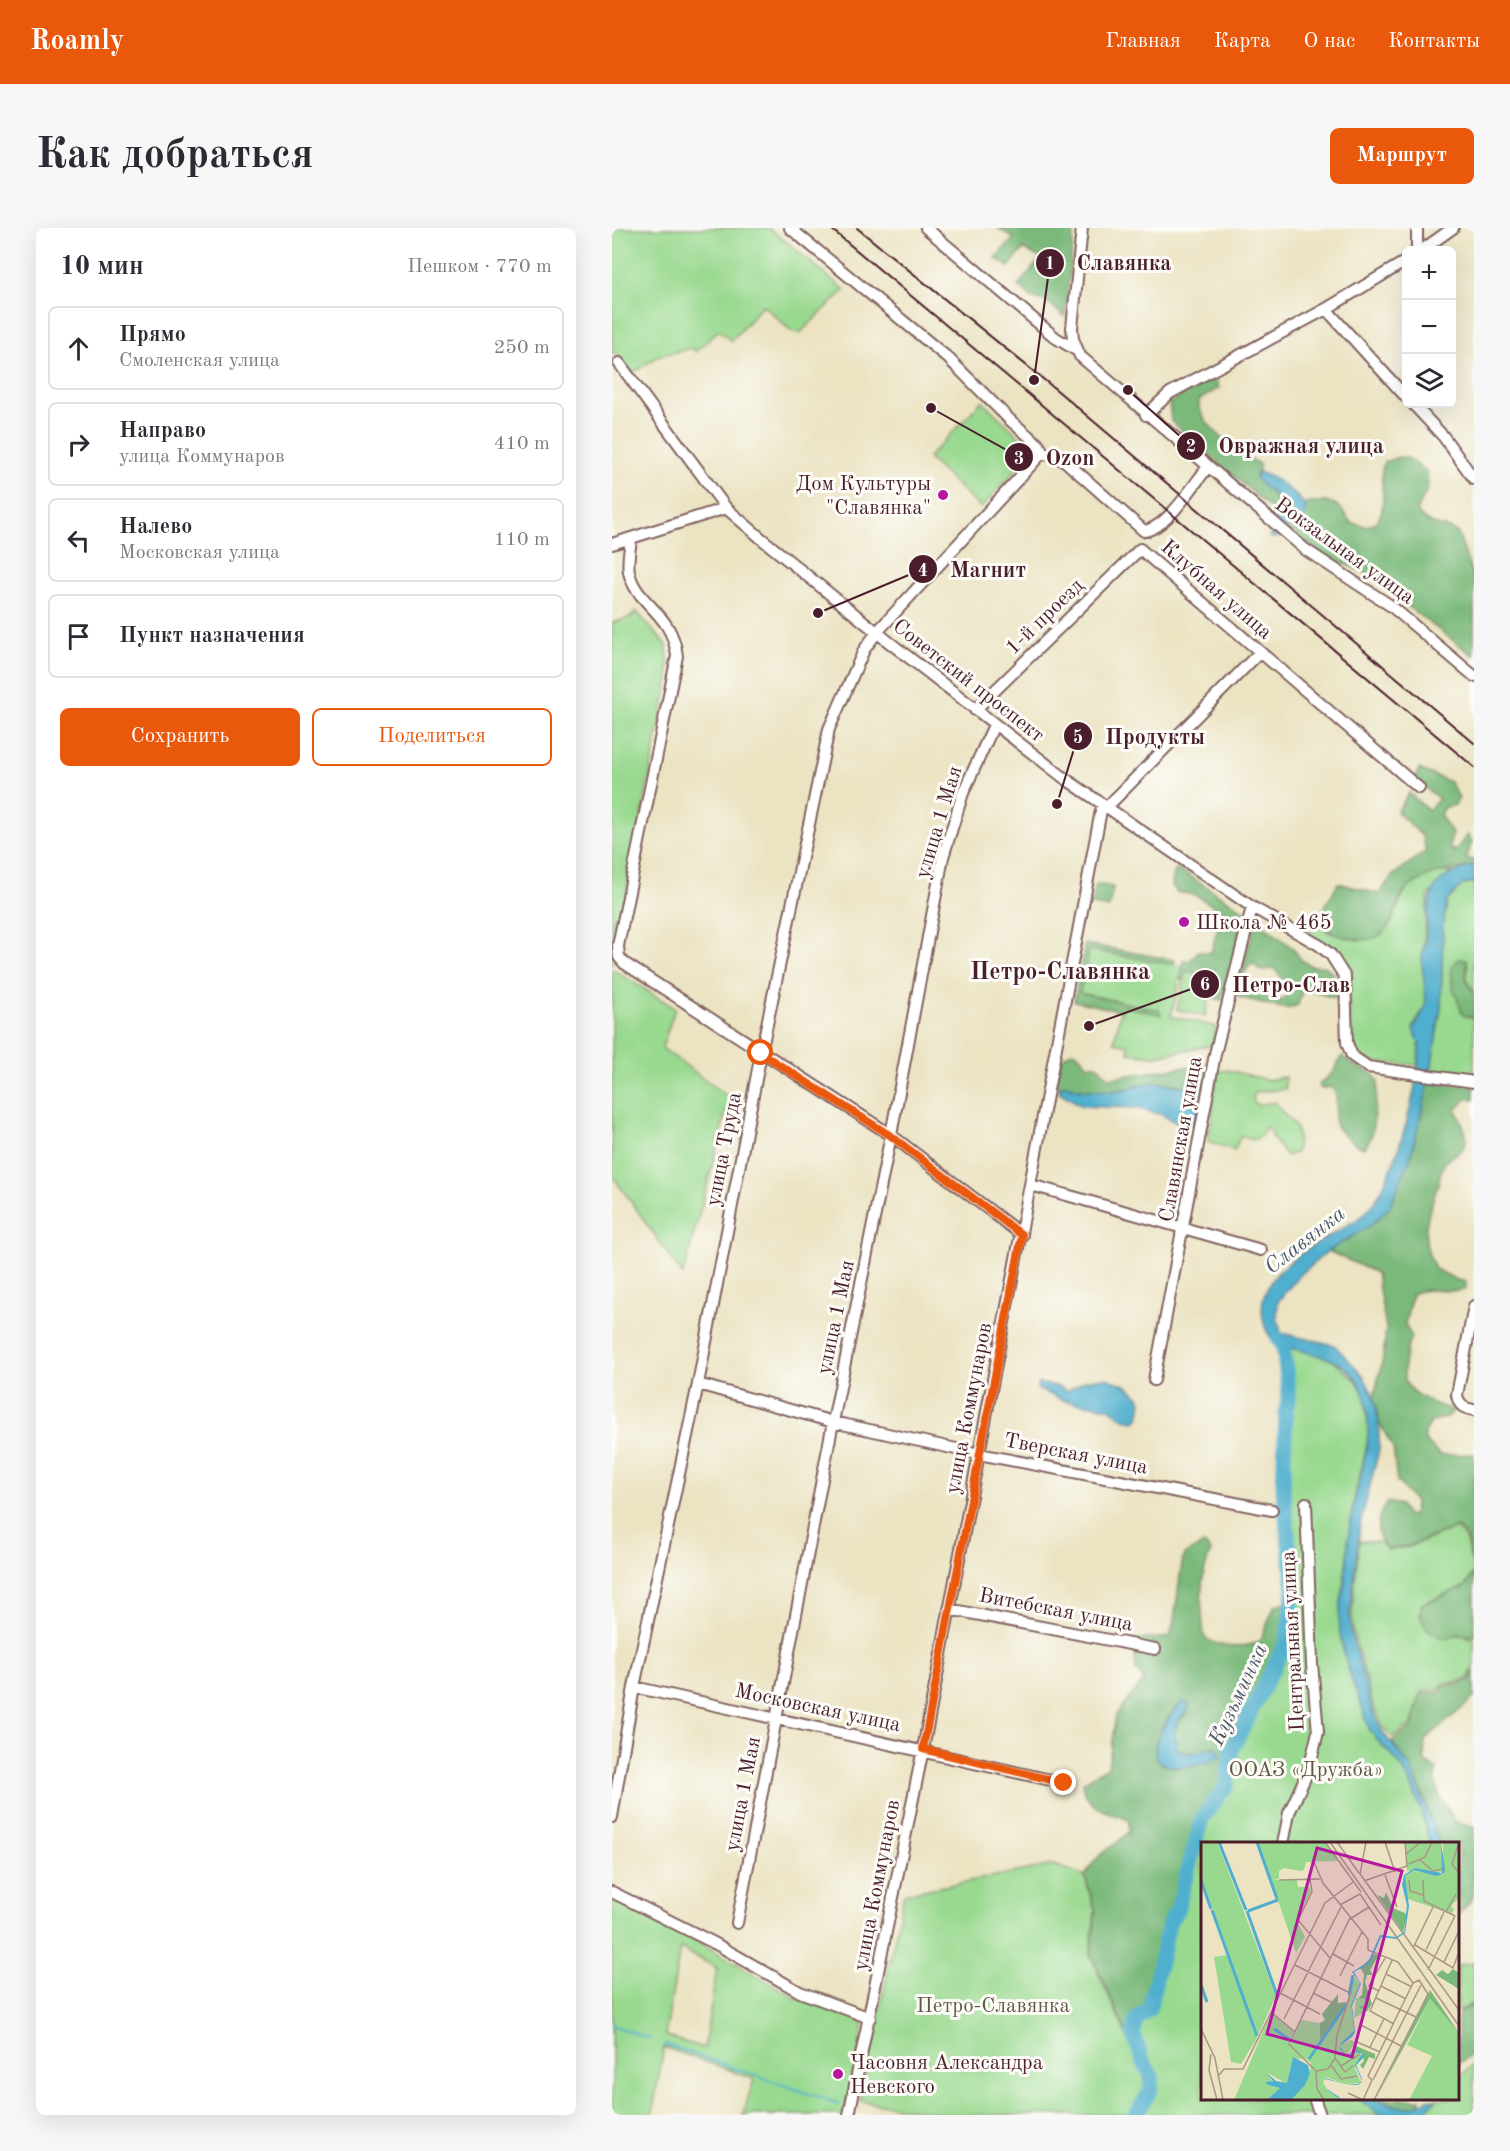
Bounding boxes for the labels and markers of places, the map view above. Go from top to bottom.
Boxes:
callout: Славянка [1035,243,1184,283]
callout: Овражная улица [1176,426,1395,466]
callout: Ozon [1004,437,1107,477]
place label: Дом Культуры "Славянка" [796,474,931,519]
marker: Дом Культуры "Славянка" [936,488,950,502]
callout: Магнит [908,549,1038,589]
callout: Продукты [1063,716,1217,756]
place label: Школа № 465 [1196,913,1332,934]
marker: Школа № 465 [1177,915,1191,929]
callout: Петро-Слав [1190,964,1362,1004]
place label: Часовня Александра Невского [850,2053,1043,2098]
marker: Часовня Александра Невского [831,2067,845,2081]

